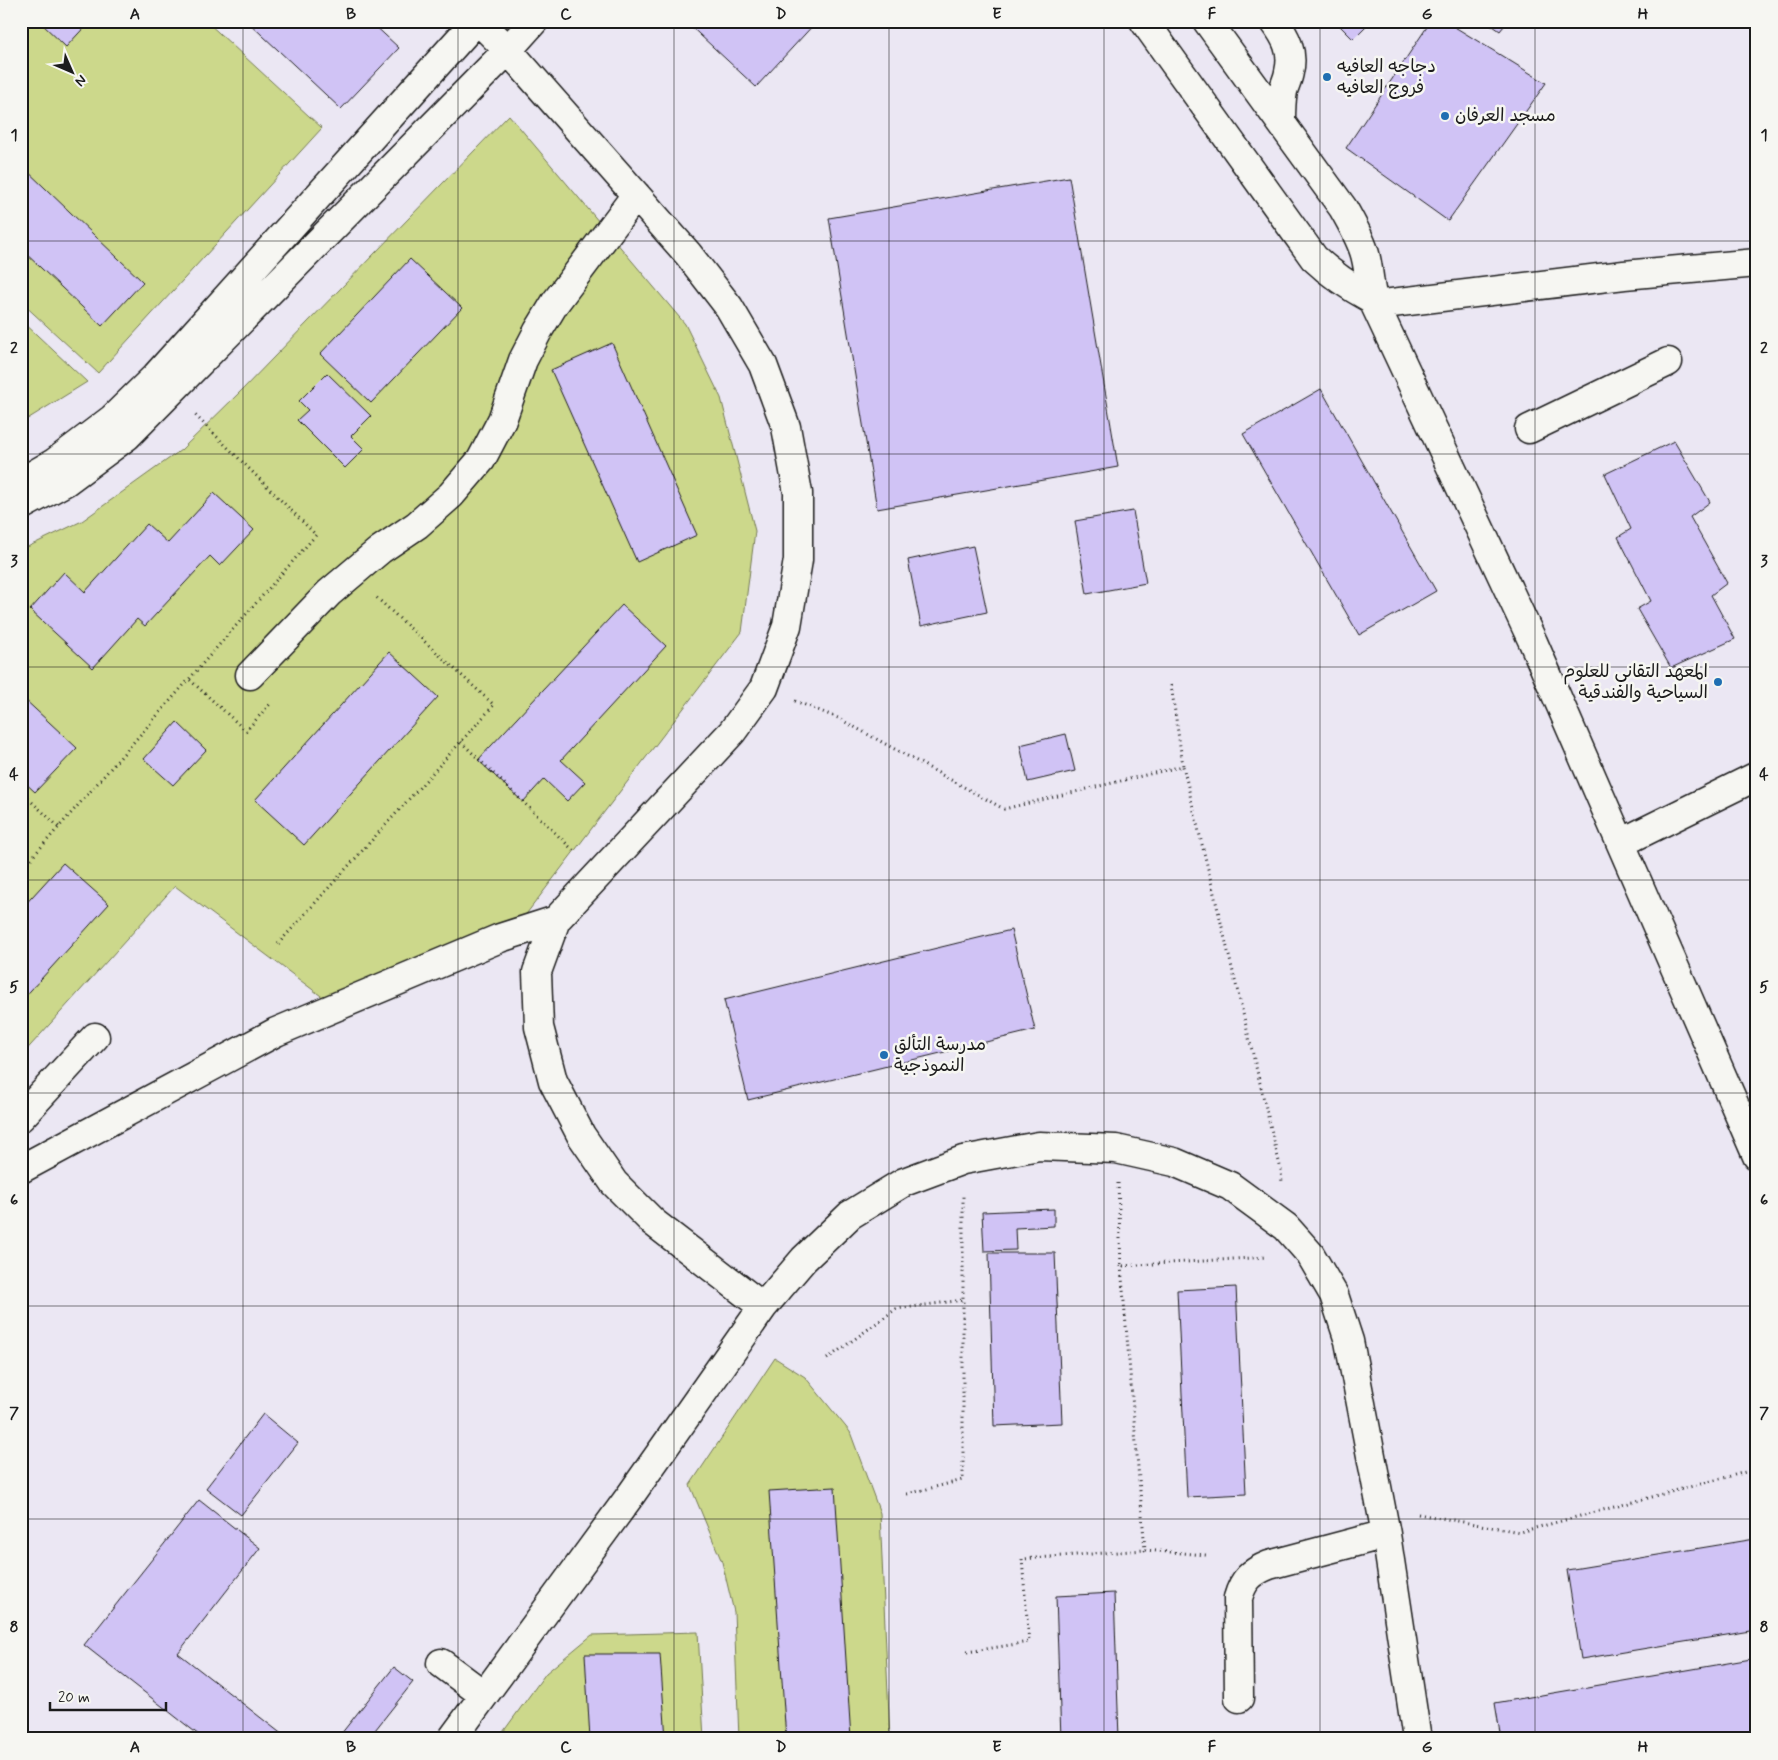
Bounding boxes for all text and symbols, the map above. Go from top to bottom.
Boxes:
text: A [130,4,140,25]
text: B [346,4,356,25]
text: C [560,4,572,25]
text: D [775,4,787,25]
text: E [992,4,1002,25]
text: F [1208,4,1217,25]
text: G [1422,4,1433,25]
text: H [1638,4,1649,25]
north arrow [48,48,98,98]
place label: دجاجه العافيه فروج العافيه [1337,55,1436,100]
text: N [71,71,90,90]
marker: دجاجه العافيه فروج العافيه [1321,71,1333,83]
place label: مسجد العرفان [1455,104,1556,128]
marker: مسجد العرفان [1439,110,1451,122]
text: 1 [10,125,18,146]
text: 1 [1760,125,1768,146]
text: 2 [10,338,18,359]
text: 2 [1760,338,1768,359]
text: 3 [10,551,18,572]
text: 3 [1760,551,1768,572]
place label: المعهد التقاني للعلوم السياحية والفندقية [1563,660,1708,705]
marker: المعهد التقاني للعلوم السياحية والفندقية [1712,676,1724,688]
text: 4 [9,764,19,785]
text: 4 [1759,764,1769,785]
text: 5 [9,977,19,998]
text: 5 [1759,977,1769,998]
place label: مدرسة التألق النموذجية [894,1033,986,1078]
marker: مدرسة التألق النموذجية [878,1049,890,1061]
text: 6 [10,1190,18,1211]
text: 6 [1760,1190,1768,1211]
text: 7 [9,1403,19,1424]
text: 7 [1759,1403,1769,1424]
text: 8 [9,1617,19,1638]
text: 8 [1759,1617,1769,1638]
scale bar [50,1680,166,1712]
text: 20 m [58,1688,90,1708]
text: A [130,1737,140,1758]
text: B [346,1737,356,1758]
text: C [560,1737,572,1758]
text: D [775,1737,787,1758]
text: E [992,1737,1002,1758]
text: F [1208,1737,1217,1758]
text: G [1422,1737,1433,1758]
text: H [1638,1737,1649,1758]

